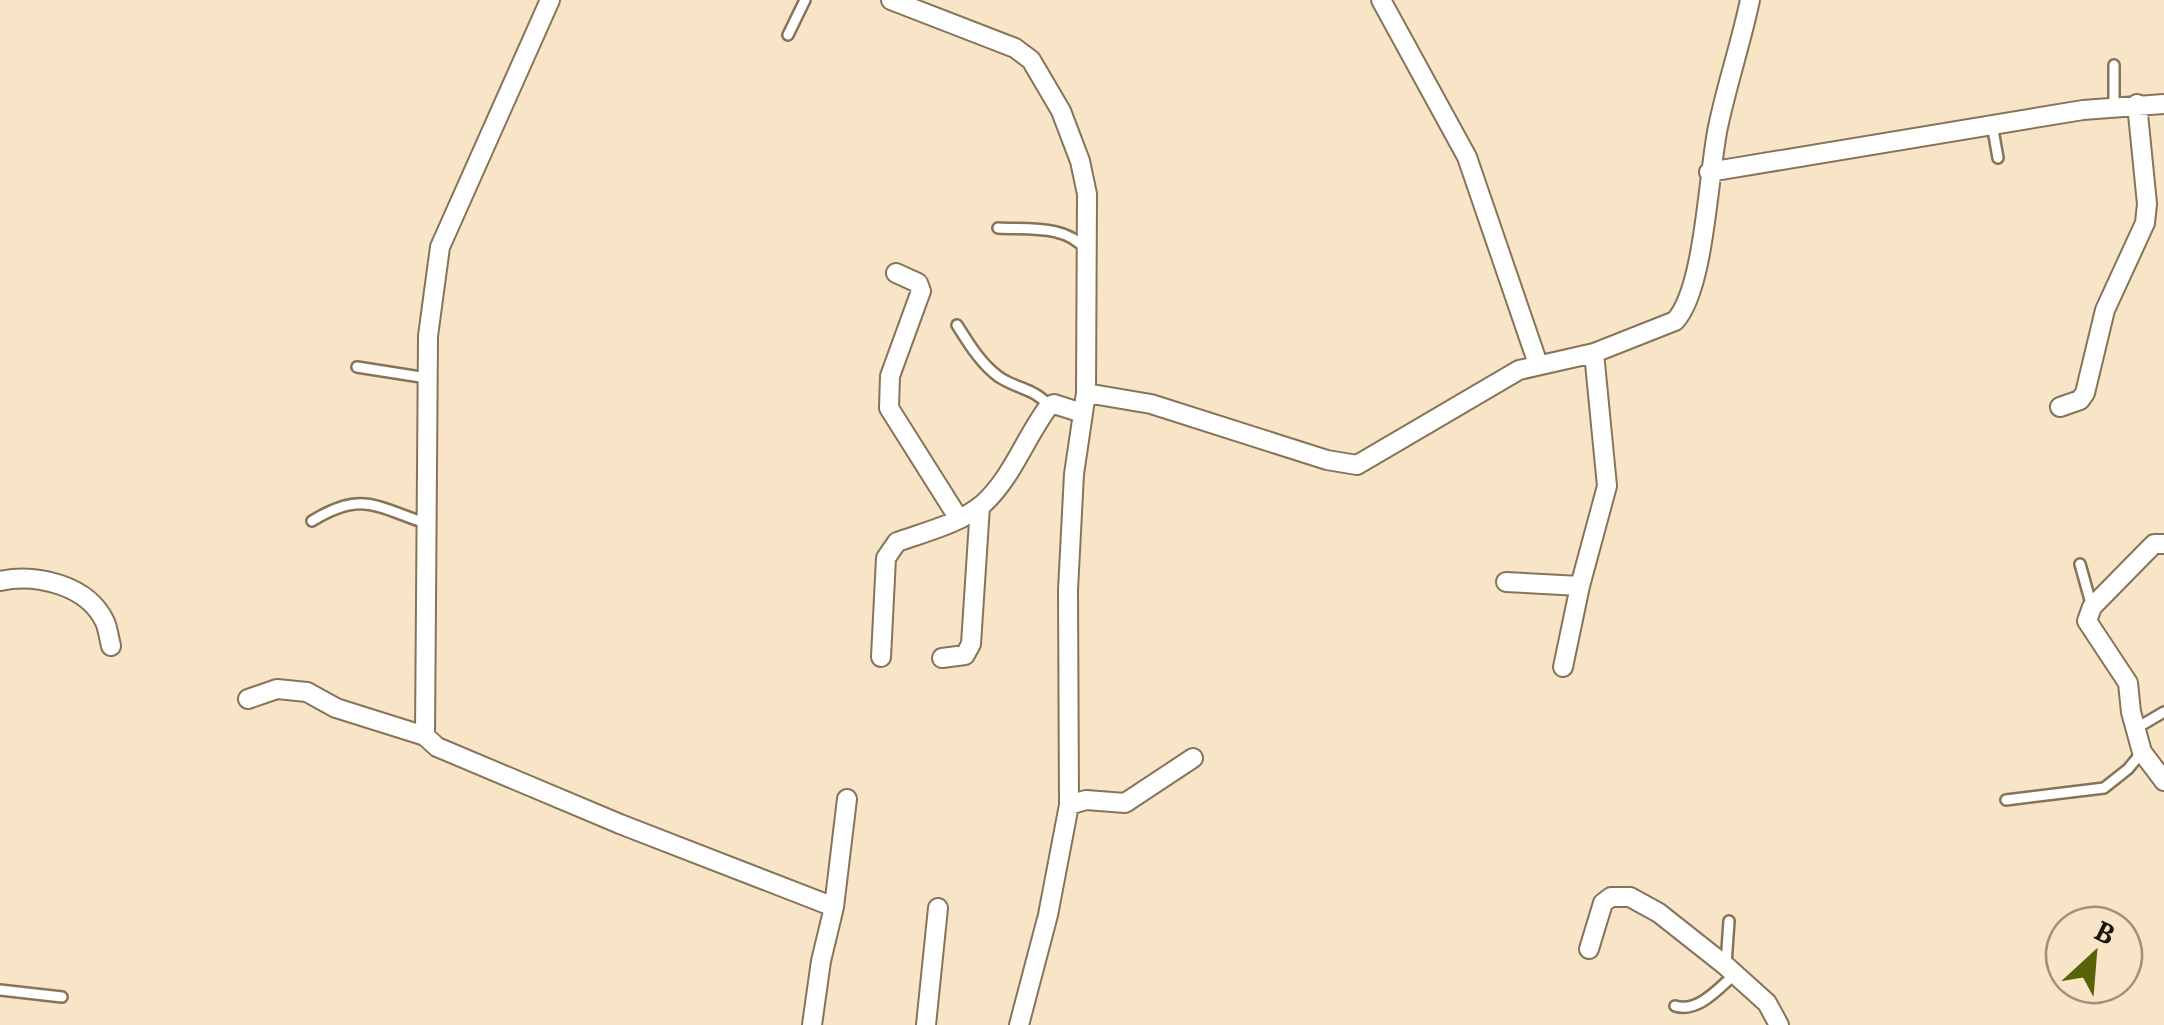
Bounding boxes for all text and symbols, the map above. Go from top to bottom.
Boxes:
north arrow [2044,905,2144,1005]
text: B [2089,912,2121,953]

